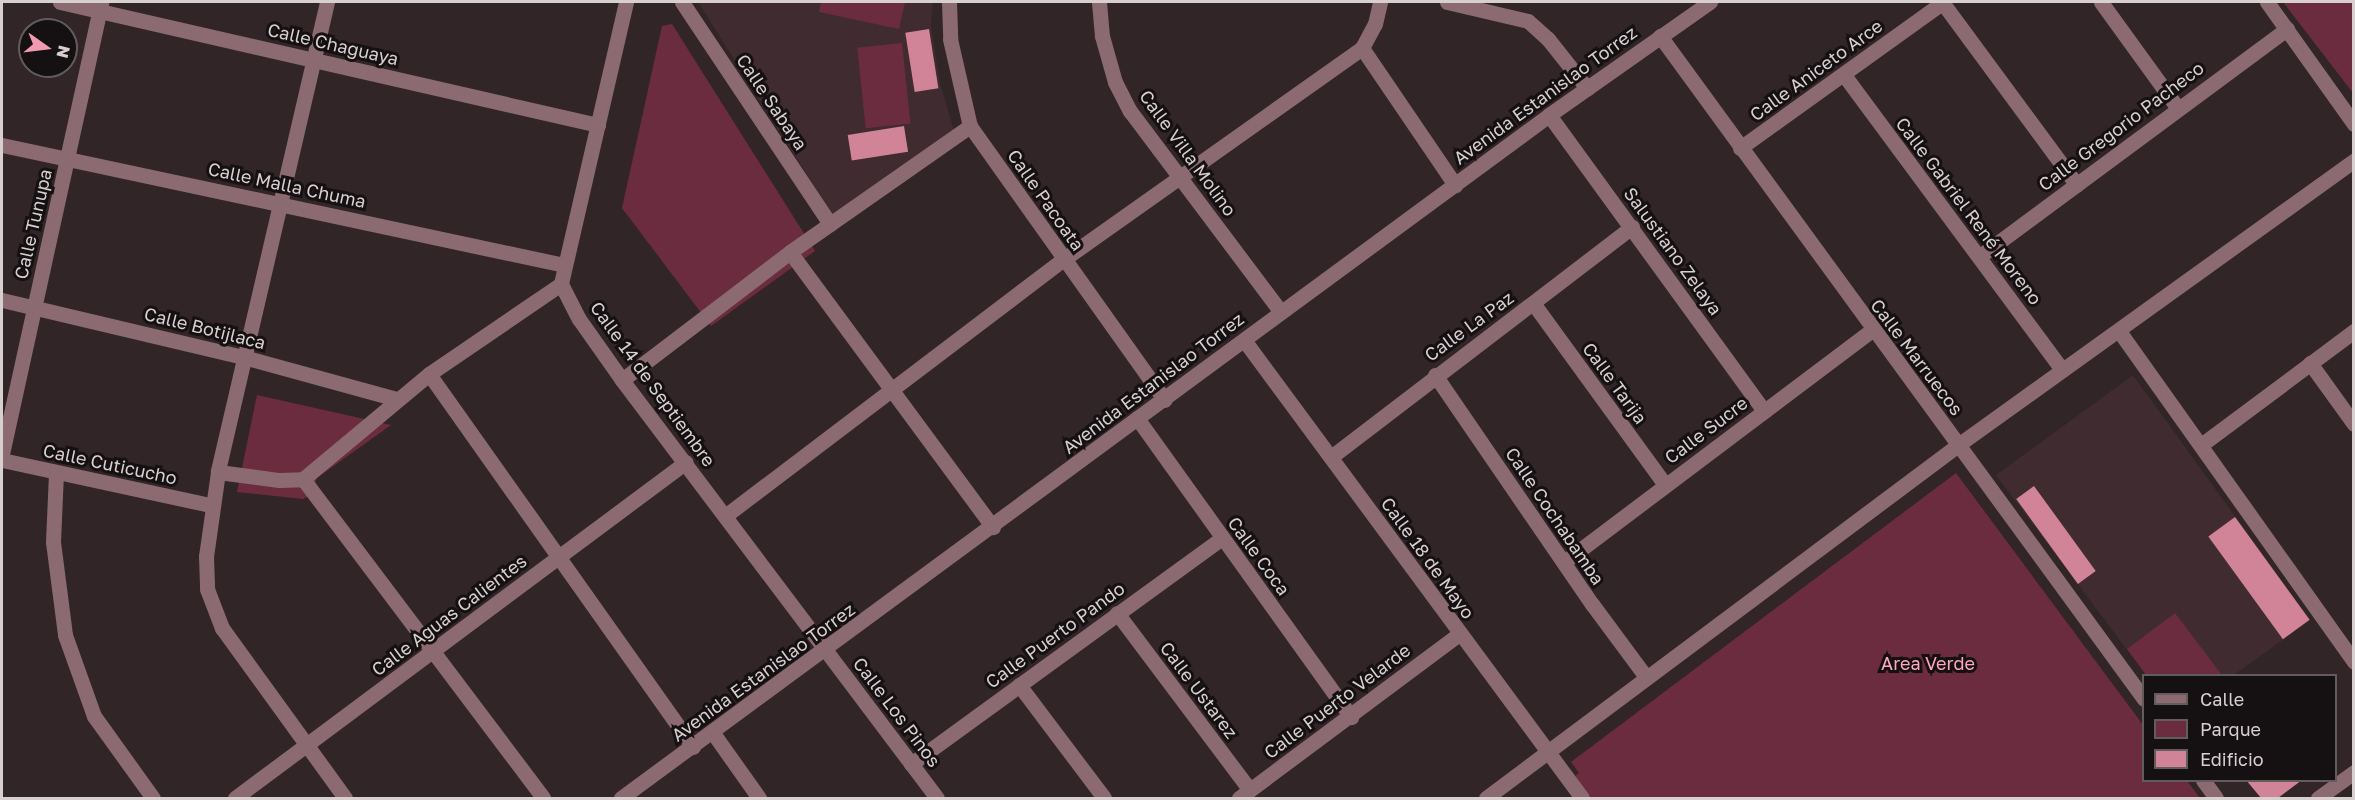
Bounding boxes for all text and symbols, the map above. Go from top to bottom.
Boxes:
street label: Calle Aniceto Arce [1746,15,1886,125]
north arrow [18,18,78,78]
street label: Calle Chaguaya [265,18,401,70]
street label: Avenida Estanislao Torrez [1449,21,1641,169]
text: N [52,44,75,60]
street label: Calle Sabaya [732,50,812,154]
street label: Calle Gregorio Pacheco [2034,57,2208,195]
street label: Calle Villa Molino [1135,86,1241,220]
street label: Calle Gabriel René Moreno [1891,113,2047,309]
street label: Calle Pacoata [1003,145,1089,255]
street label: Calle Malla Chuma [206,158,368,212]
street label: Calle Tunupa [10,167,56,281]
street label: Salustiano Zelaya [1619,183,1727,319]
street label: Calle La Paz [1420,286,1518,366]
street label: Calle Marruecos [1866,295,1968,419]
street label: Calle 14 de Septiembre [586,297,720,471]
street label: Calle Botijlaca [142,302,268,354]
street label: Avenida Estanislao Torrez [1058,308,1248,458]
street label: Calle Tarija [1578,338,1652,428]
street label: Calle Sucre [1660,392,1752,468]
street label: Calle Cuticucho [41,439,179,489]
street label: Calle Cochabamba [1501,443,1609,589]
street label: Calle 18 de Mayo [1377,493,1479,623]
street label: Calle Coca [1223,513,1295,599]
street label: Calle Aguas Calientes [367,550,531,680]
street label: Calle Puerto Pando [981,577,1129,693]
street label: Avenida Estanislao Torrez [667,598,859,746]
street label: Calle Ustarez [1156,637,1242,743]
street label: Calle Puerto Velarde [1260,639,1414,763]
park label: Area Verde [1881,652,1975,674]
street label: Calle Los Pinos [849,653,945,771]
legend [2142,674,2337,782]
text: Calle [2200,688,2244,710]
text: Parque [2200,718,2261,740]
text: Edificio [2200,748,2264,770]

